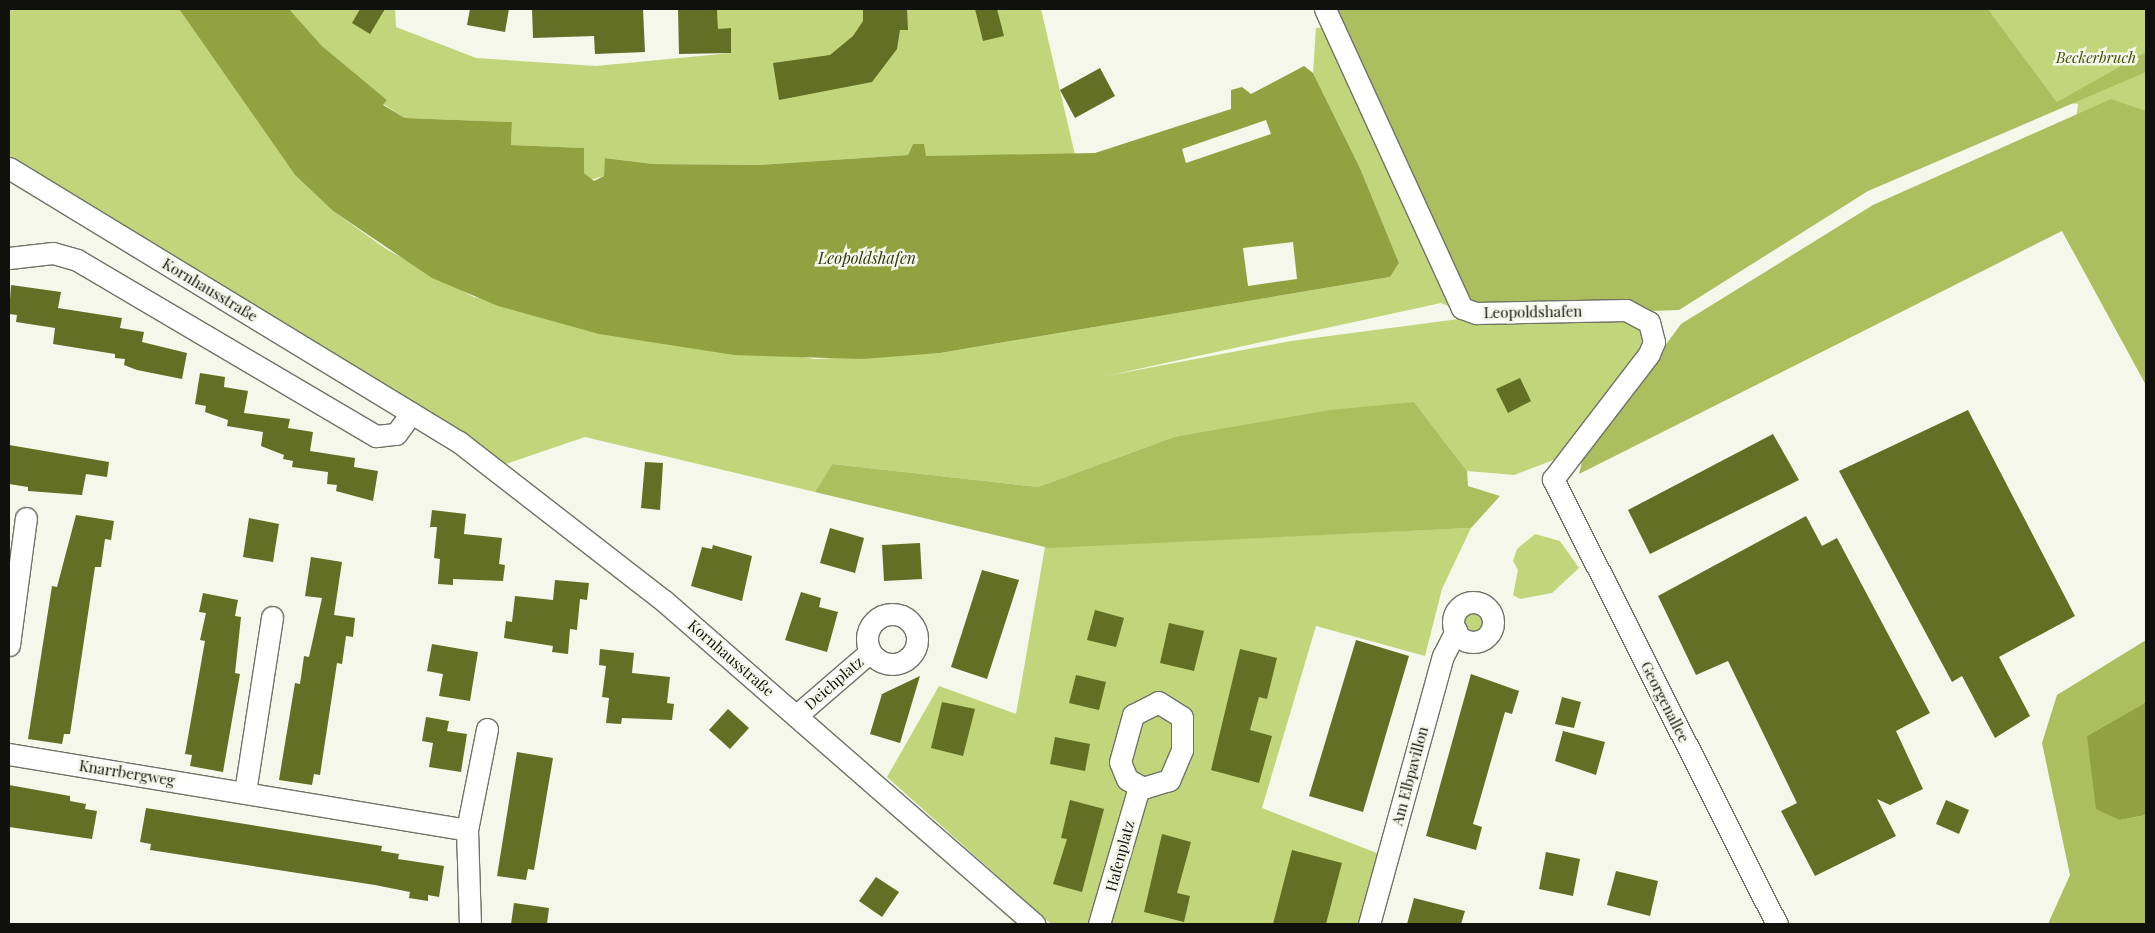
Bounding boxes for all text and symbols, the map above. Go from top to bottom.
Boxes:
park label: Beckerbruch [2056,49,2136,67]
water label: Leopoldshafen [818,248,916,268]
street label: Kornhausstraße [159,255,261,325]
street label: Leopoldshafen [1484,302,1582,322]
street label: Kornhausstraße [684,616,778,700]
street label: Deichplatz [801,653,867,713]
street label: Georgenallee [1637,659,1693,745]
street label: Am Elbpavillon [1388,724,1432,828]
street label: Knarrbergweg [78,757,176,789]
street label: Hafenplatz [1102,818,1138,894]

